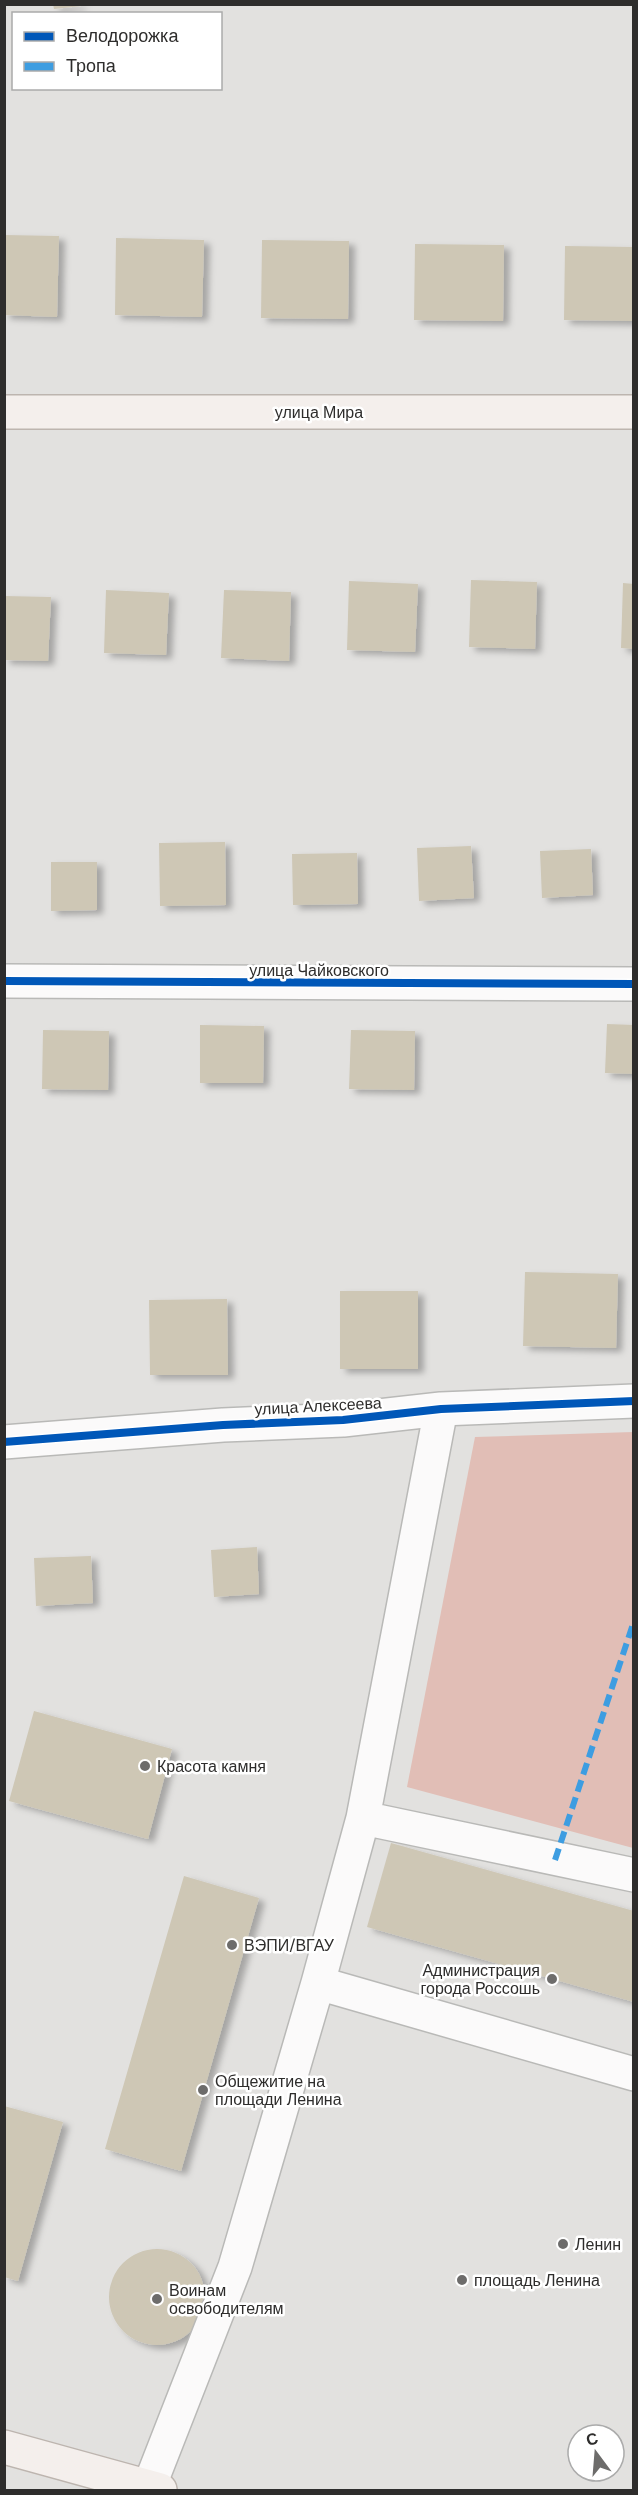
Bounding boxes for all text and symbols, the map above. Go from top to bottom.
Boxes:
legend [12,12,222,90]
text: Велодорожка [66,24,179,48]
text: Тропа [66,54,117,78]
street label: улица Мира [275,402,363,423]
street label: улица Чайковского [249,960,389,981]
street label: улица Алексеева [254,1392,382,1420]
place label: Красота камня [157,1756,266,1777]
marker: Красота камня [138,1759,152,1773]
place label: ВЭПИ/ВГАУ [244,1935,335,1956]
marker: ВЭПИ/ВГАУ [225,1938,239,1952]
place label: Администрация города Россошь [421,1960,540,1999]
marker: Администрация города Россошь [545,1972,559,1986]
place label: Общежитие на площади Ленина [215,2071,342,2110]
marker: Общежитие на площади Ленина [196,2083,210,2097]
place label: Ленин [575,2234,621,2255]
marker: Ленин [556,2237,570,2251]
place label: площадь Ленина [474,2270,600,2291]
marker: площадь Ленина [455,2273,469,2287]
place label: Воинам освободителям [169,2280,284,2319]
marker: Воинам освободителям [150,2292,164,2306]
north arrow [566,2423,626,2483]
text: С [584,2427,601,2451]

